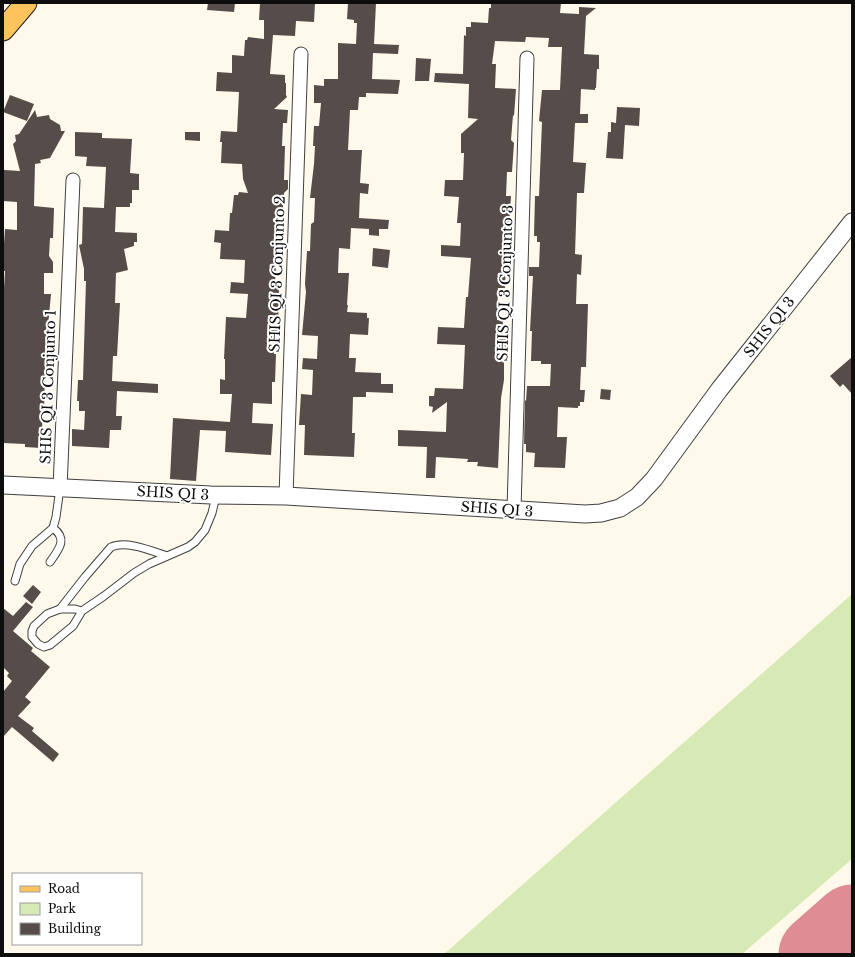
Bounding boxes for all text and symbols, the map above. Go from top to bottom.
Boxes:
street label: SHIS QI 3 Conjunto 2 [265,195,289,353]
street label: SHIS QI 3 Conjunto 3 [493,204,517,362]
street label: SHIS QI 3 [740,293,798,361]
street label: SHIS QI 3 Conjunto 1 [36,310,60,464]
street label: SHIS QI 3 [136,482,210,504]
street label: SHIS QI 3 [460,497,534,521]
legend [12,873,142,945]
text: Road [48,881,80,896]
text: Park [48,901,76,916]
text: Building [48,921,102,936]

